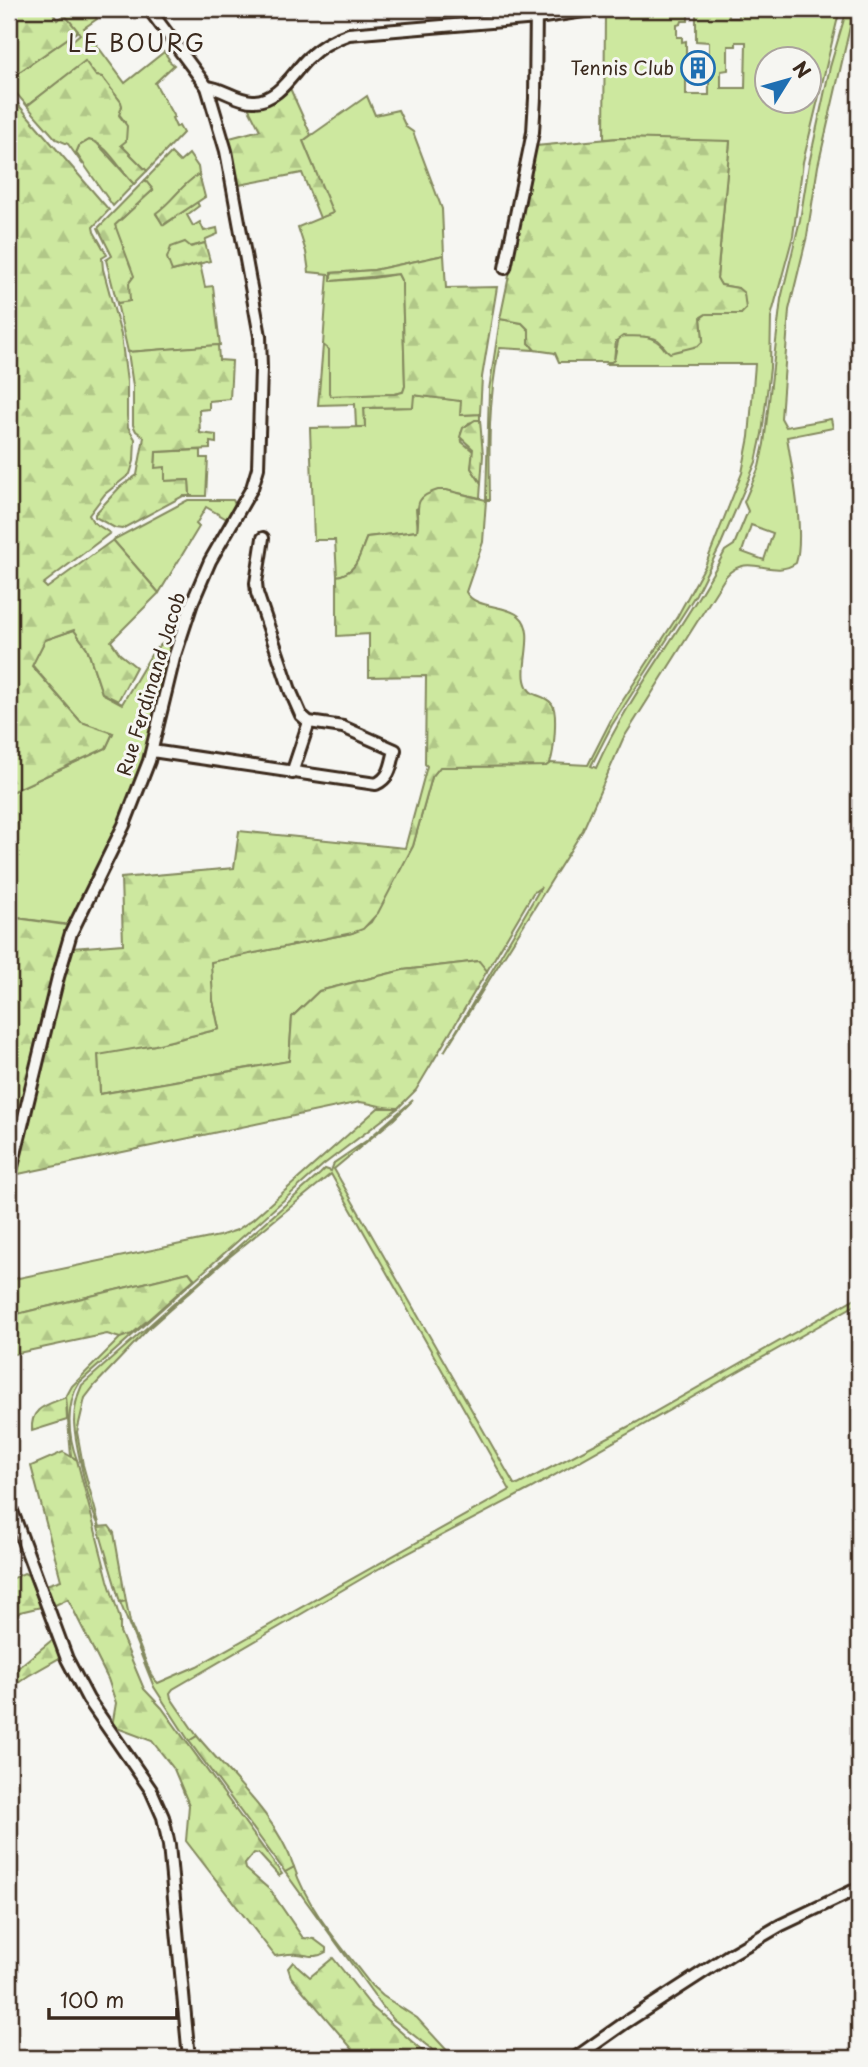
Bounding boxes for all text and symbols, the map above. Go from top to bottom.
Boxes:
district label: LE BOURG [68,25,206,60]
north arrow [752,46,822,116]
building icon: Tennis Club [679,49,717,87]
place label: Tennis Club [570,53,674,81]
text: N [787,55,818,84]
street label: Rue Ferdinand Jacob [109,588,191,779]
scale bar [49,1976,177,2020]
text: 100 m [60,1983,124,2015]

